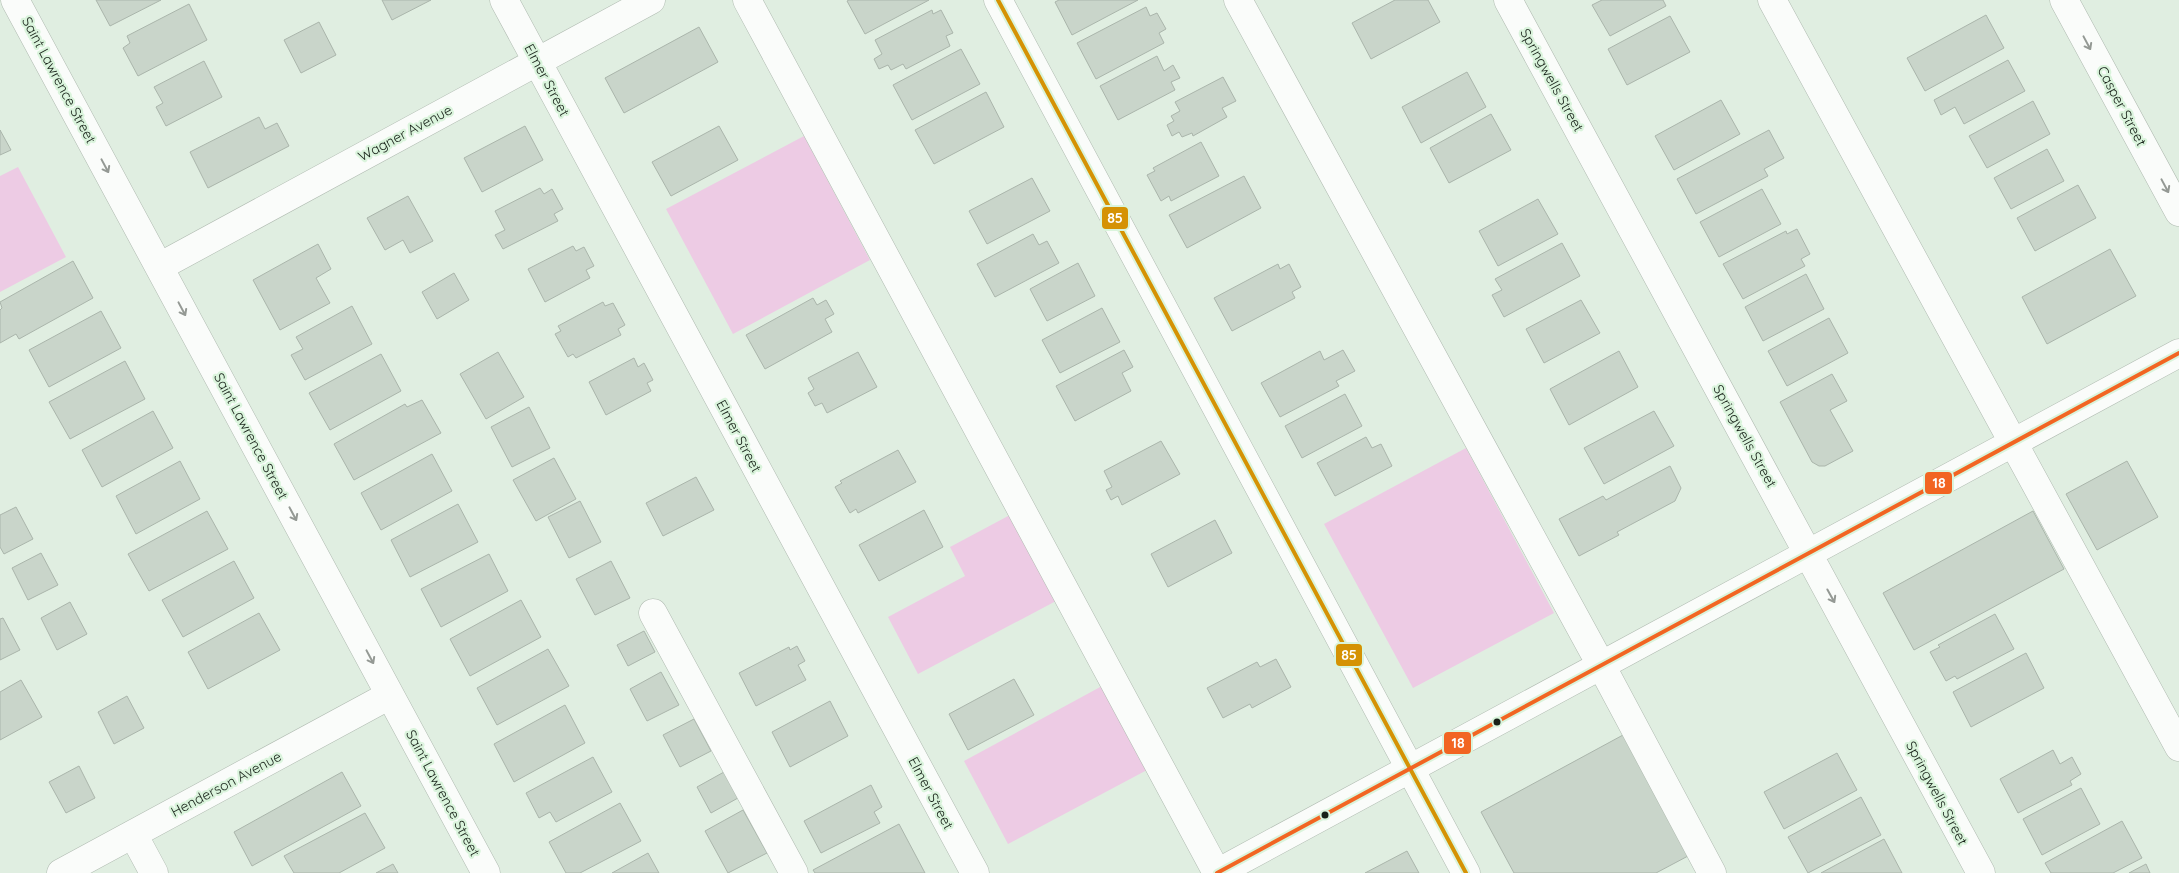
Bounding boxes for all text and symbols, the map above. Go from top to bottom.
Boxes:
street label: Saint Lawrence Street [18,14,100,147]
street label: Springwells Street [1516,25,1588,135]
one-way arrow [2083,35,2093,50]
street label: Elmer Street [520,41,574,119]
street label: Casper Street [2093,63,2151,149]
street label: Wagner Avenue [355,101,455,165]
one-way arrow [101,158,110,173]
one-way arrow [2160,178,2170,193]
line badge: 85 [1101,206,1129,230]
text: 85 [1107,209,1123,227]
one-way arrow [178,301,187,316]
street label: Saint Lawrence Street [210,370,292,503]
street label: Springwells Street [1709,381,1781,491]
street label: Elmer Street [712,397,766,475]
line badge: 18 [1924,471,1953,495]
text: 18 [1932,474,1946,492]
one-way arrow [288,506,298,520]
one-way arrow [1826,589,1836,604]
line badge: 85 [1335,643,1363,667]
text: 85 [1341,646,1357,664]
one-way arrow [365,649,375,664]
unlabelled marker [1492,717,1502,727]
street label: Saint Lawrence Street [402,727,484,860]
line badge: 18 [1443,731,1472,755]
text: 18 [1451,734,1465,752]
street label: Springwells Street [1902,738,1972,848]
street label: Henderson Avenue [168,747,284,821]
street label: Elmer Street [904,754,958,832]
unlabelled marker [1320,810,1330,820]

